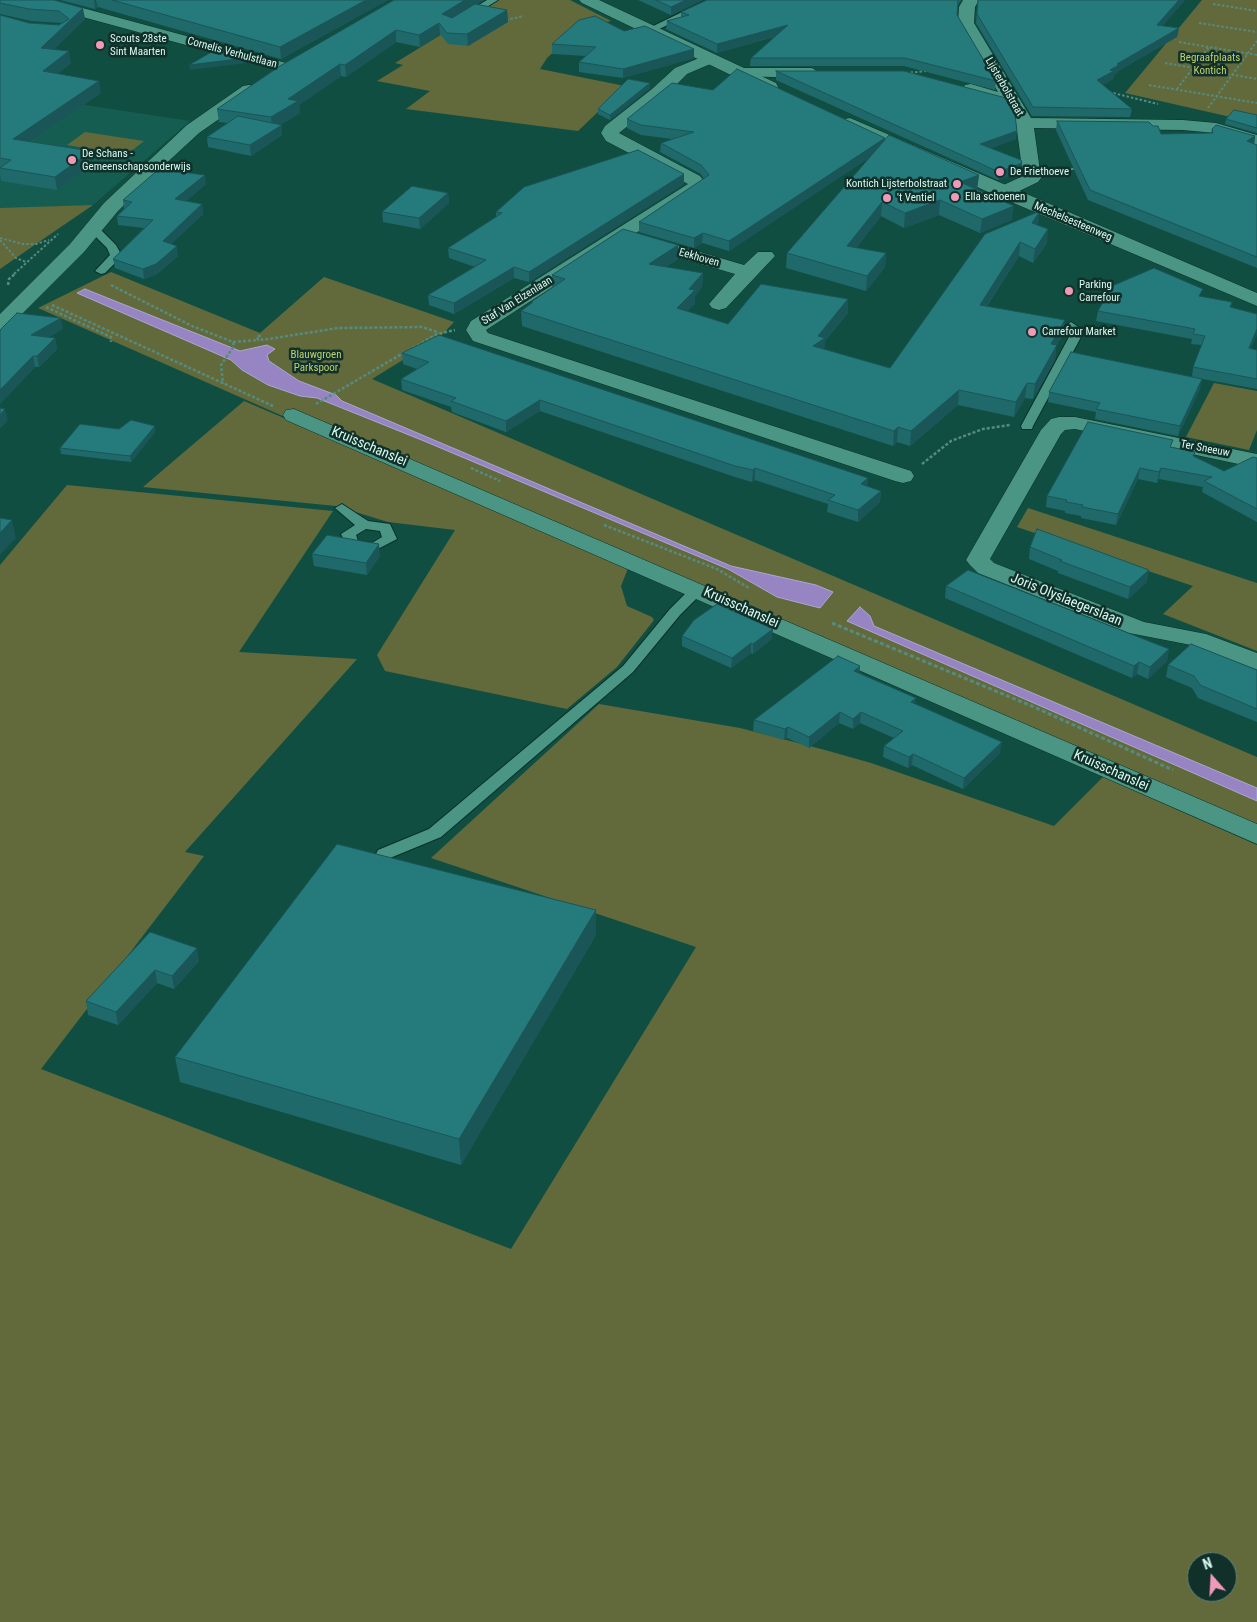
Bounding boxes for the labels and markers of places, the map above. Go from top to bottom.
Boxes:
place label: Scouts 28ste Sint Maarten [110,32,167,58]
marker: Scouts 28ste Sint Maarten [94,39,106,51]
place label: De Schans - Gemeenschapsonderwijs [82,147,191,173]
marker: De Schans - Gemeenschapsonderwijs [66,154,78,166]
place label: De Friethoeve [1010,165,1069,179]
marker: De Friethoeve [994,166,1006,178]
place label: Kontich Lijsterbolstraat [846,177,947,191]
marker: Kontich Lijsterbolstraat [951,178,963,190]
place label: Ella schoenen [965,190,1025,204]
place label: 't Ventiel [897,191,935,205]
marker: Ella schoenen [949,191,961,203]
marker: 't Ventiel [881,192,893,204]
place label: Parking Carrefour [1079,278,1120,304]
marker: Parking Carrefour [1063,285,1075,297]
place label: Carrefour Market [1042,325,1116,339]
marker: Carrefour Market [1026,326,1038,338]

